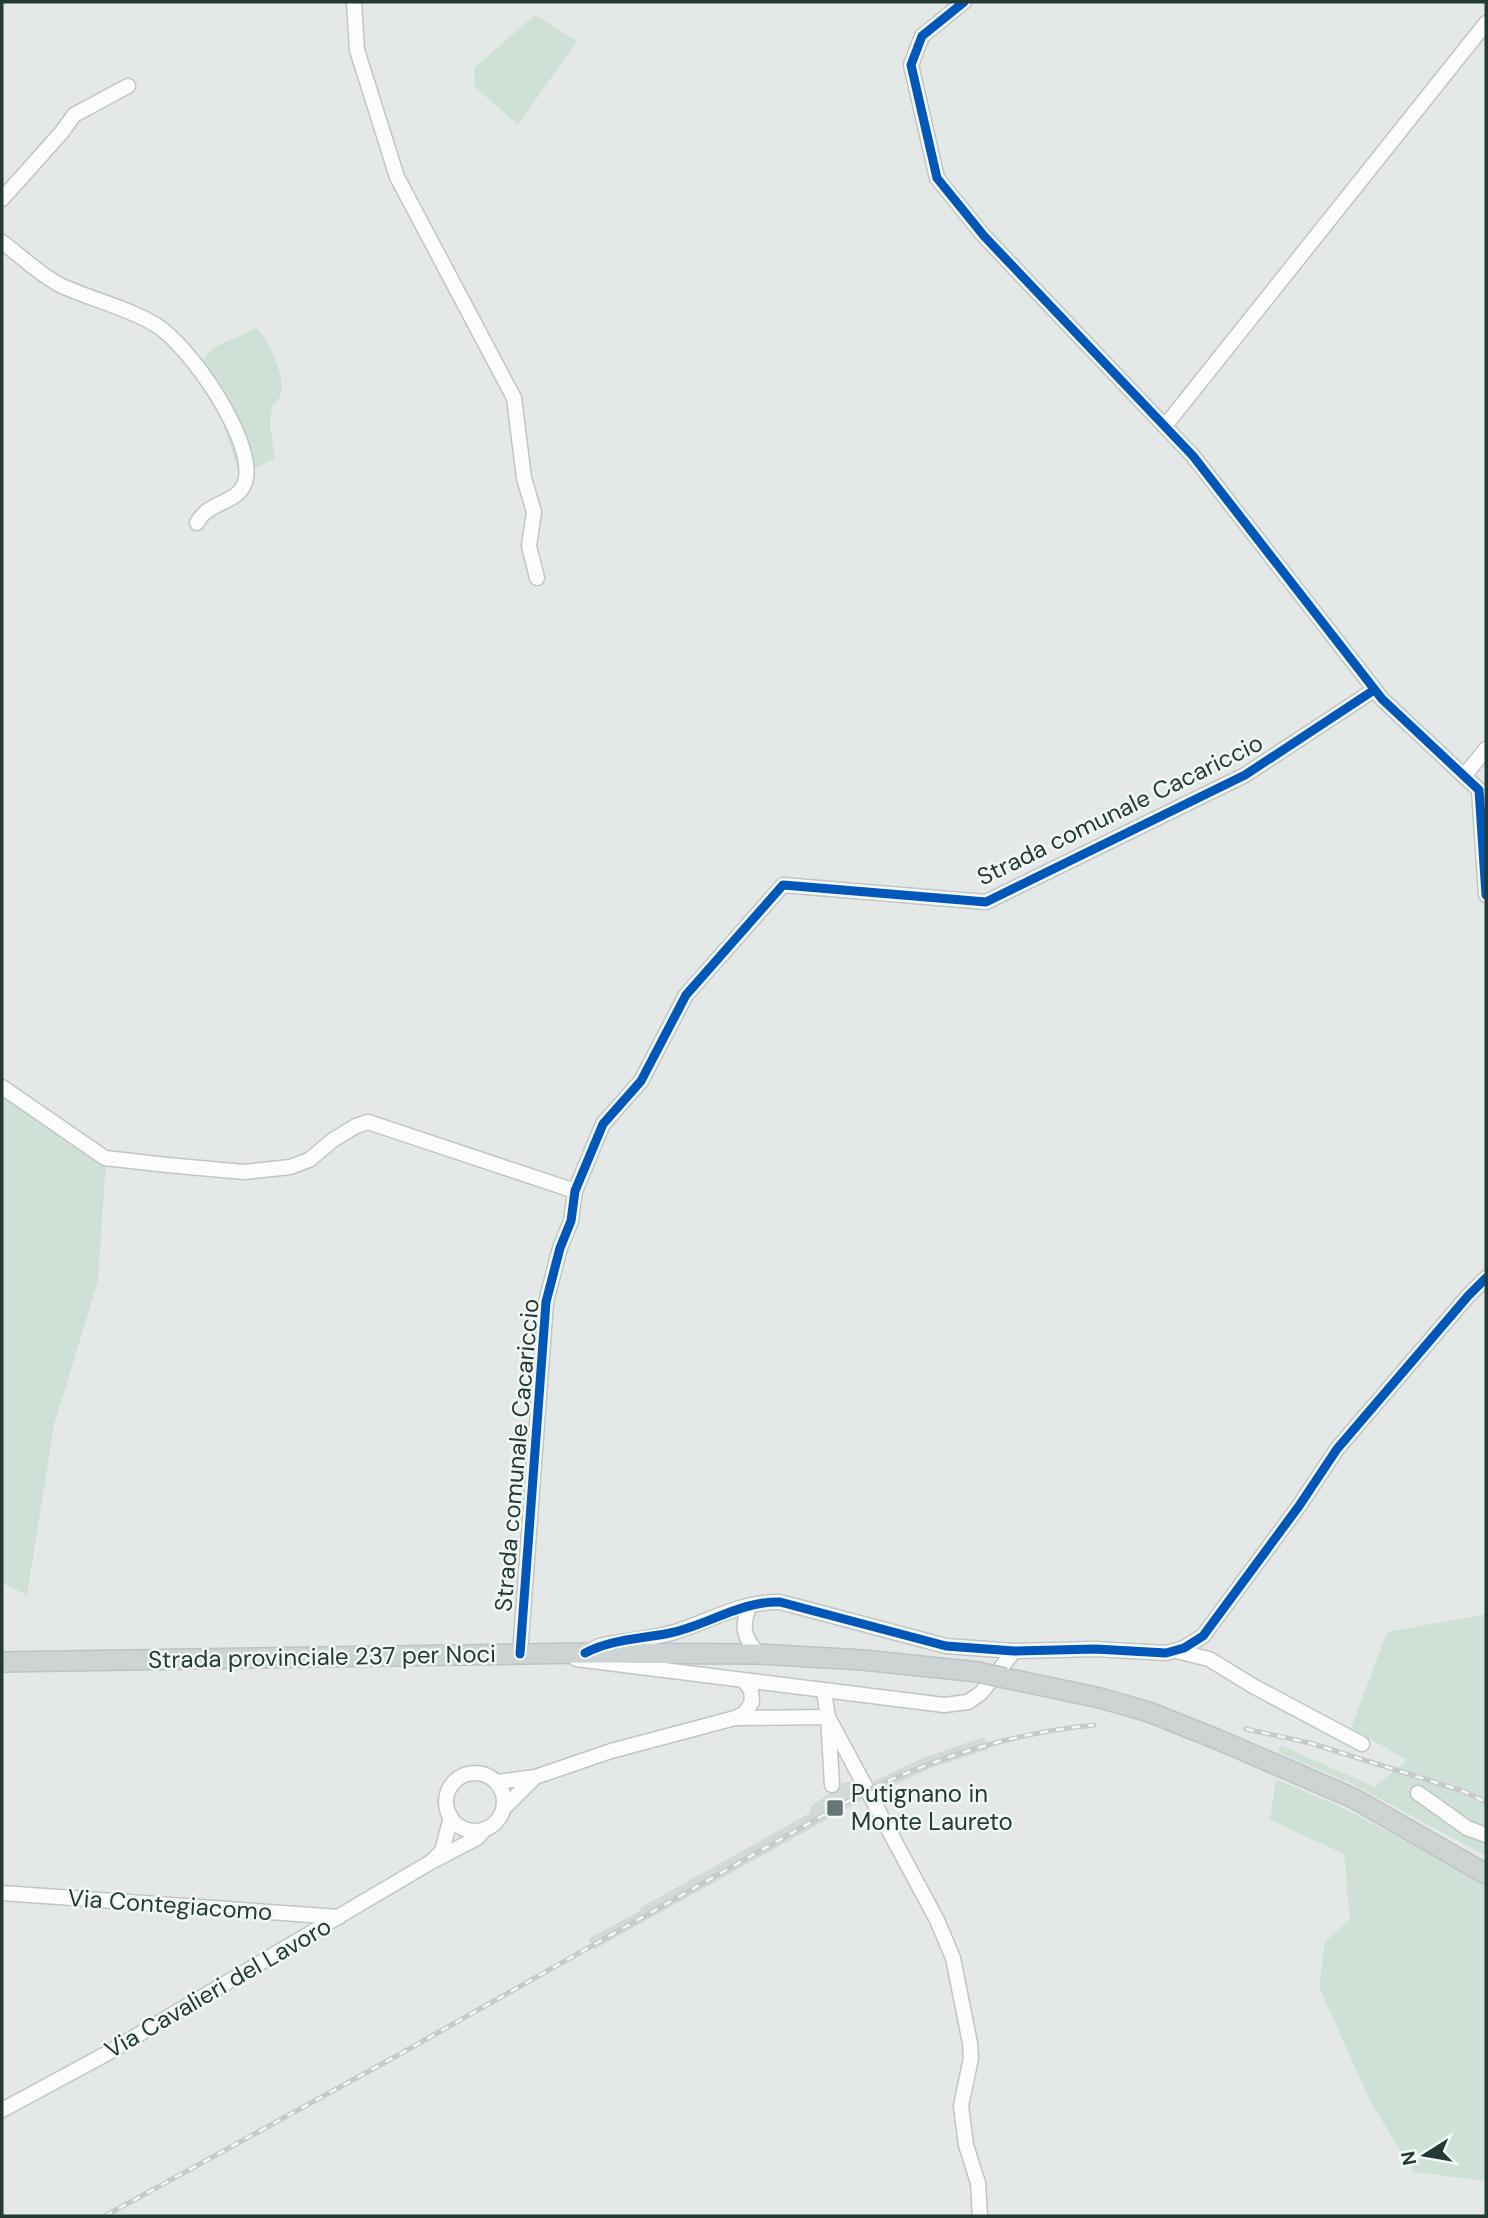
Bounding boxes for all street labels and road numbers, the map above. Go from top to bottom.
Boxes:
street label: Strada comunale Cacariccio [972,727,1268,892]
street label: Strada comunale Cacariccio [487,1297,546,1613]
street label: Strada provinciale 237 per Noci [148,1638,496,1675]
street label: Via Contegiacomo [67,1882,273,1927]
street label: Via Cavalieri del Lavoro [99,1910,337,2065]

